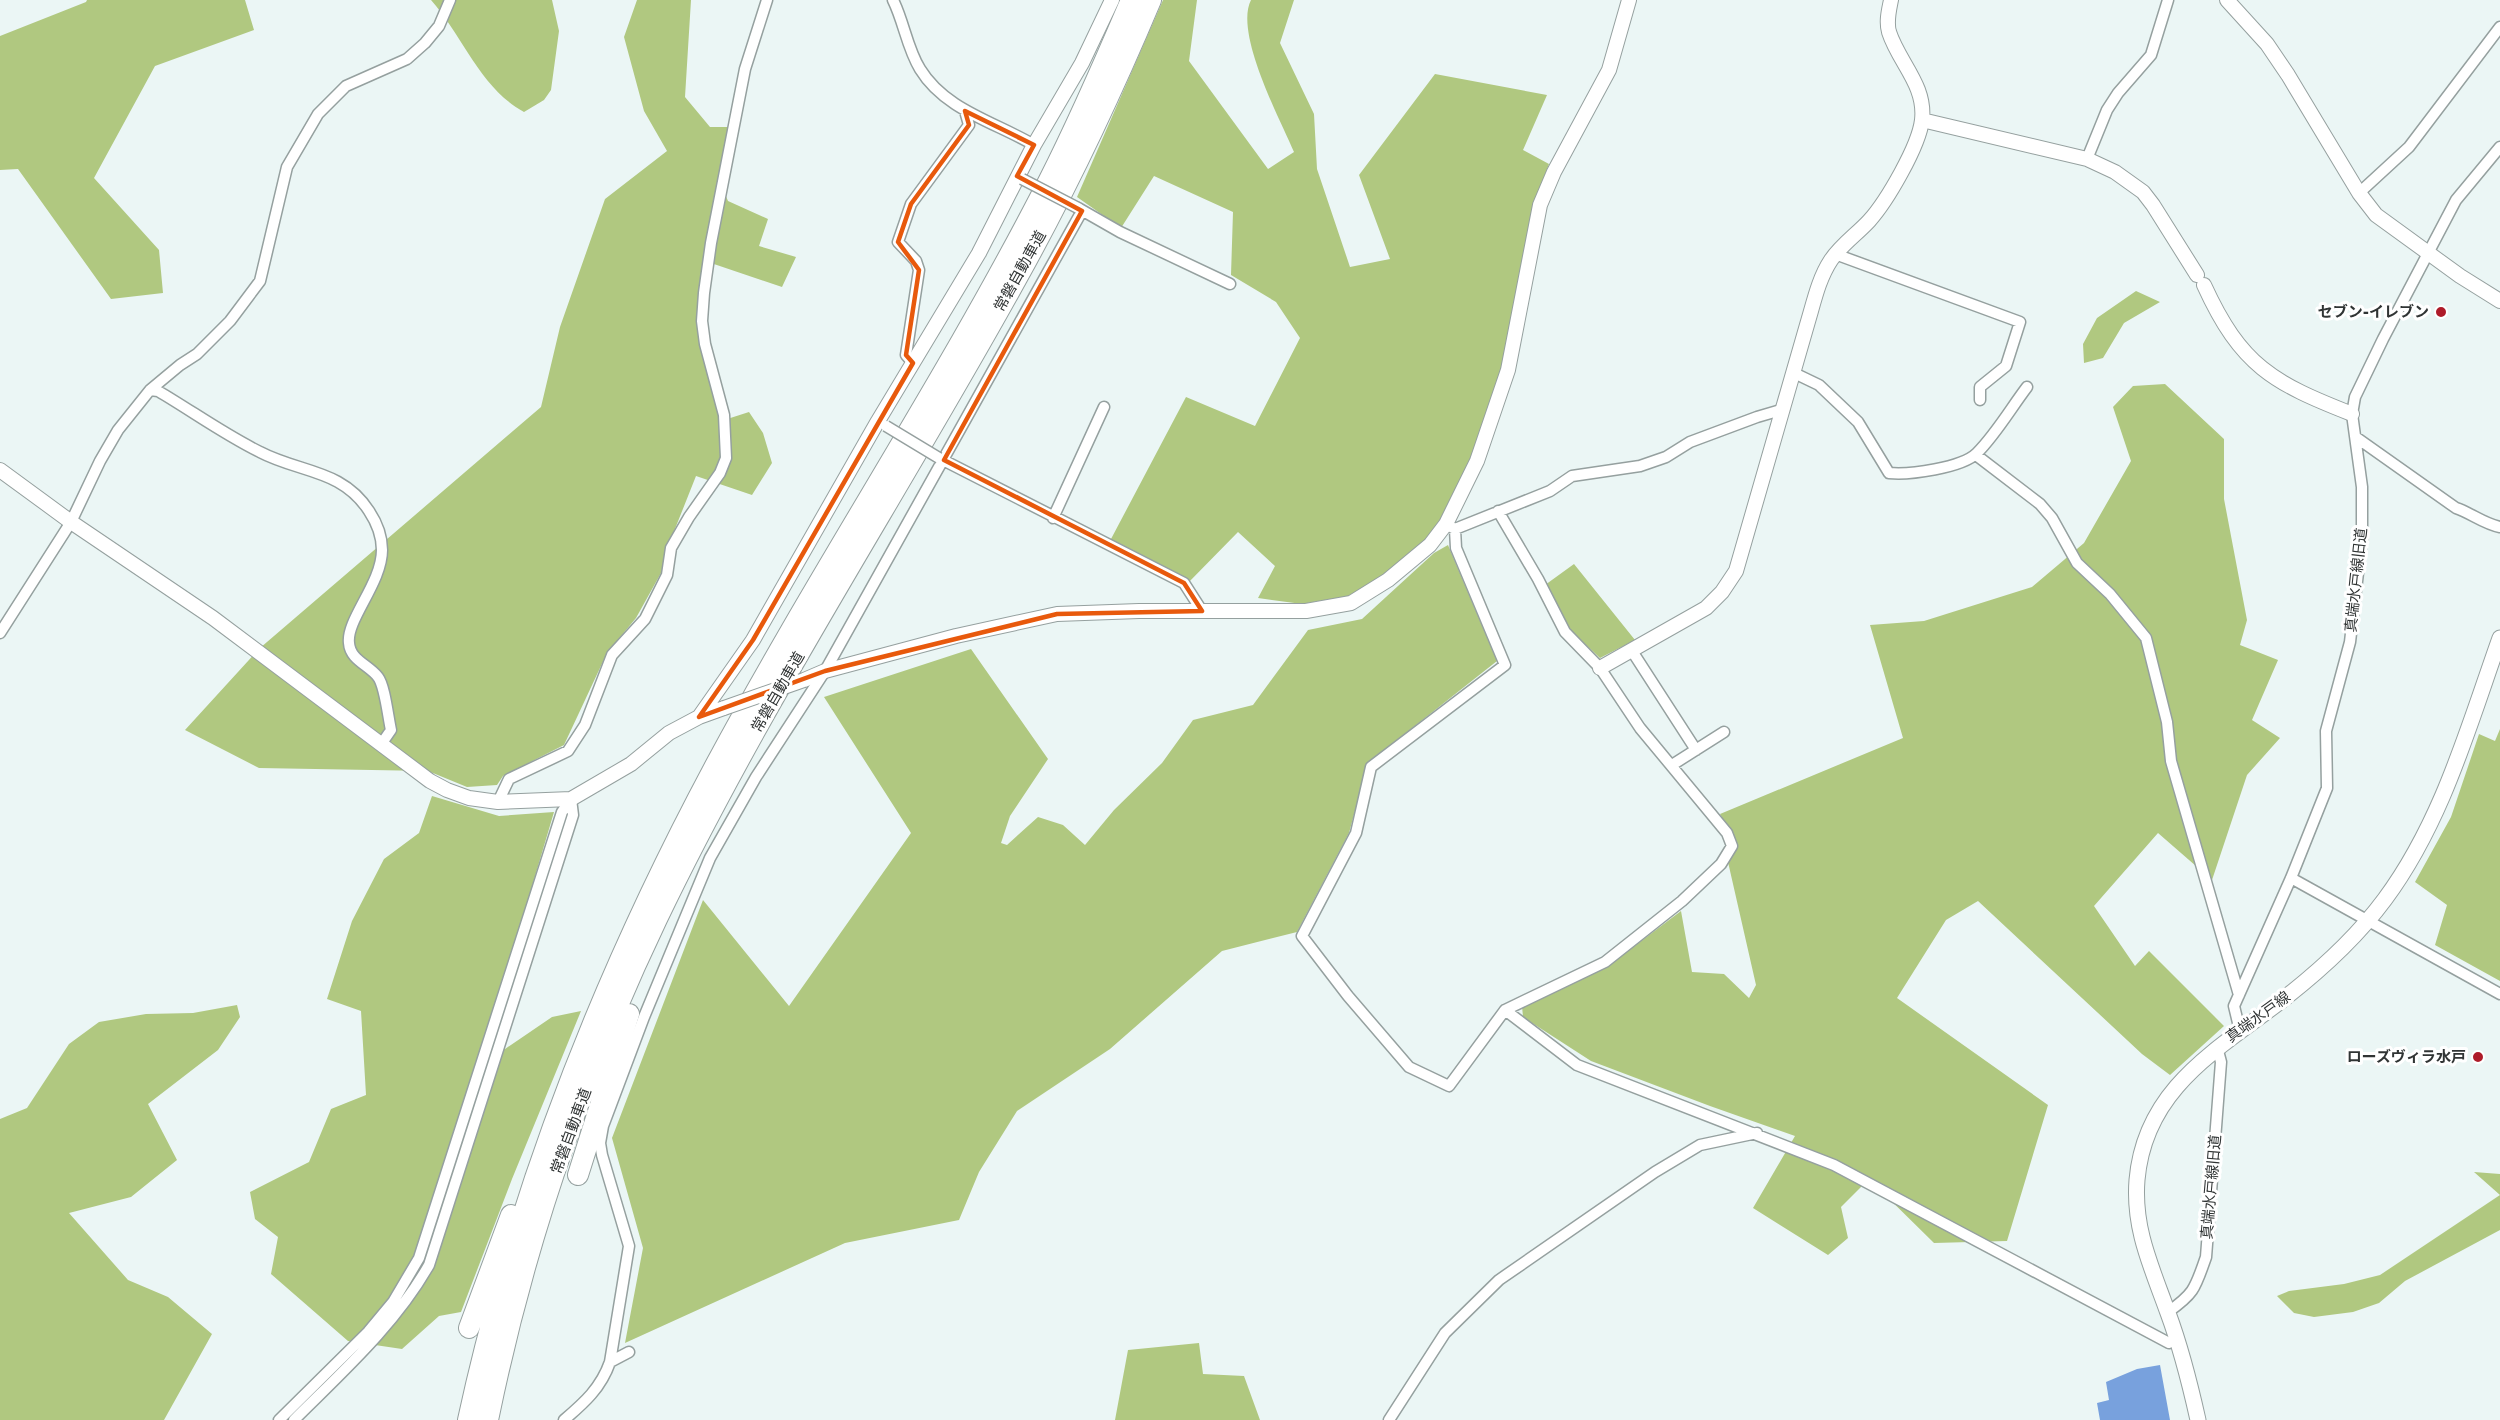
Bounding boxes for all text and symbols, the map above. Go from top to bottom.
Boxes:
street label: 常磐自動車道 [990,227,1050,315]
place label: セブン-イレブン [2318,303,2429,321]
marker: セブン-イレブン [2434,305,2448,319]
street label: 真端水戸線旧道 [2342,527,2370,633]
street label: 常磐自動車道 [748,649,808,735]
street label: 真端水戸線 [2222,988,2294,1046]
place label: ローズヴィラ水戸 [2347,1048,2466,1066]
marker: ローズヴィラ水戸 [2471,1050,2485,1064]
street label: 常磐自動車道 [547,1086,595,1176]
street label: 真端水戸線旧道 [2197,1134,2225,1240]

